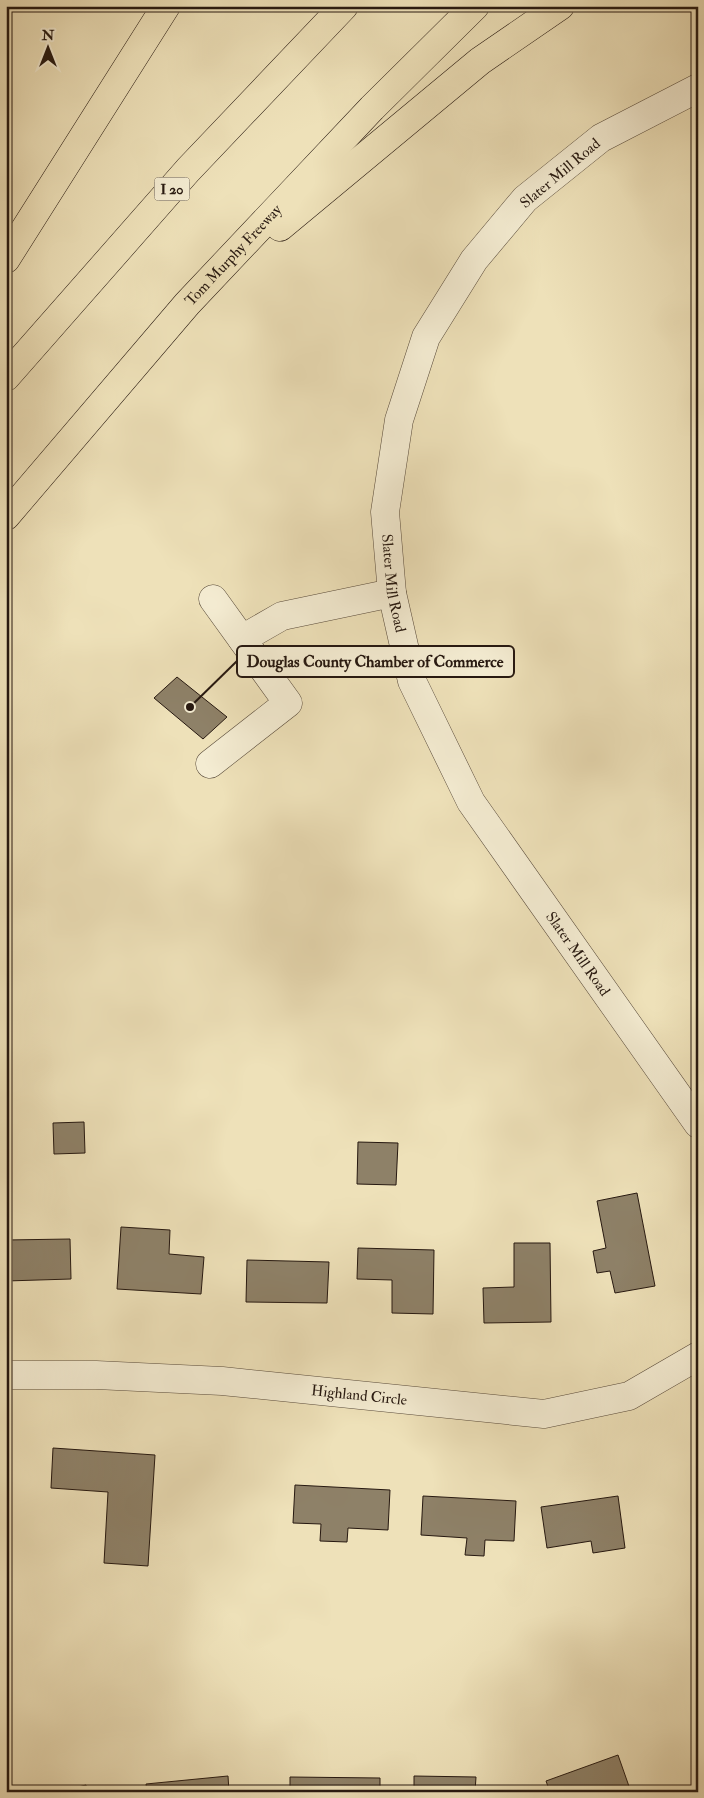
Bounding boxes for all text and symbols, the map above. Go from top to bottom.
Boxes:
north arrow [22,22,72,72]
text: N [41,27,55,44]
street label: Slater Mill Road [516,134,605,212]
road number: I 20 [154,178,190,200]
street label: Tom Murphy Freeway [181,200,286,310]
street label: Slater Mill Road [377,533,410,635]
callout: Douglas County Chamber of Commerce [237,646,514,677]
text: Douglas County Chamber of Commerce [247,652,504,673]
street label: Slater Mill Road [541,908,614,1001]
street label: Highland Circle [310,1381,408,1410]

